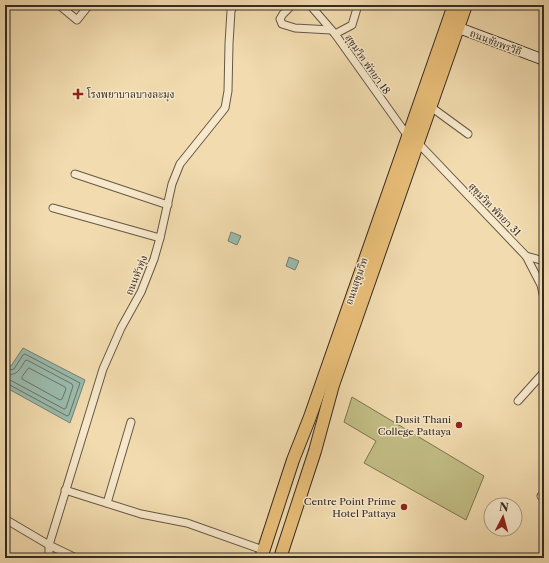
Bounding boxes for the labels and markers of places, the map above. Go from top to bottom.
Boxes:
place label: โรงพยาบาลบางละมุง [86,87,175,102]
marker: โรงพยาบาลบางละมุง [72,88,84,100]
place label: Dusit Thani College Pattaya [378,413,452,438]
marker: Dusit Thani College Pattaya [454,420,464,430]
place label: Centre Point Prime Hotel Pattaya [304,495,397,520]
marker: Centre Point Prime Hotel Pattaya [399,502,409,512]

